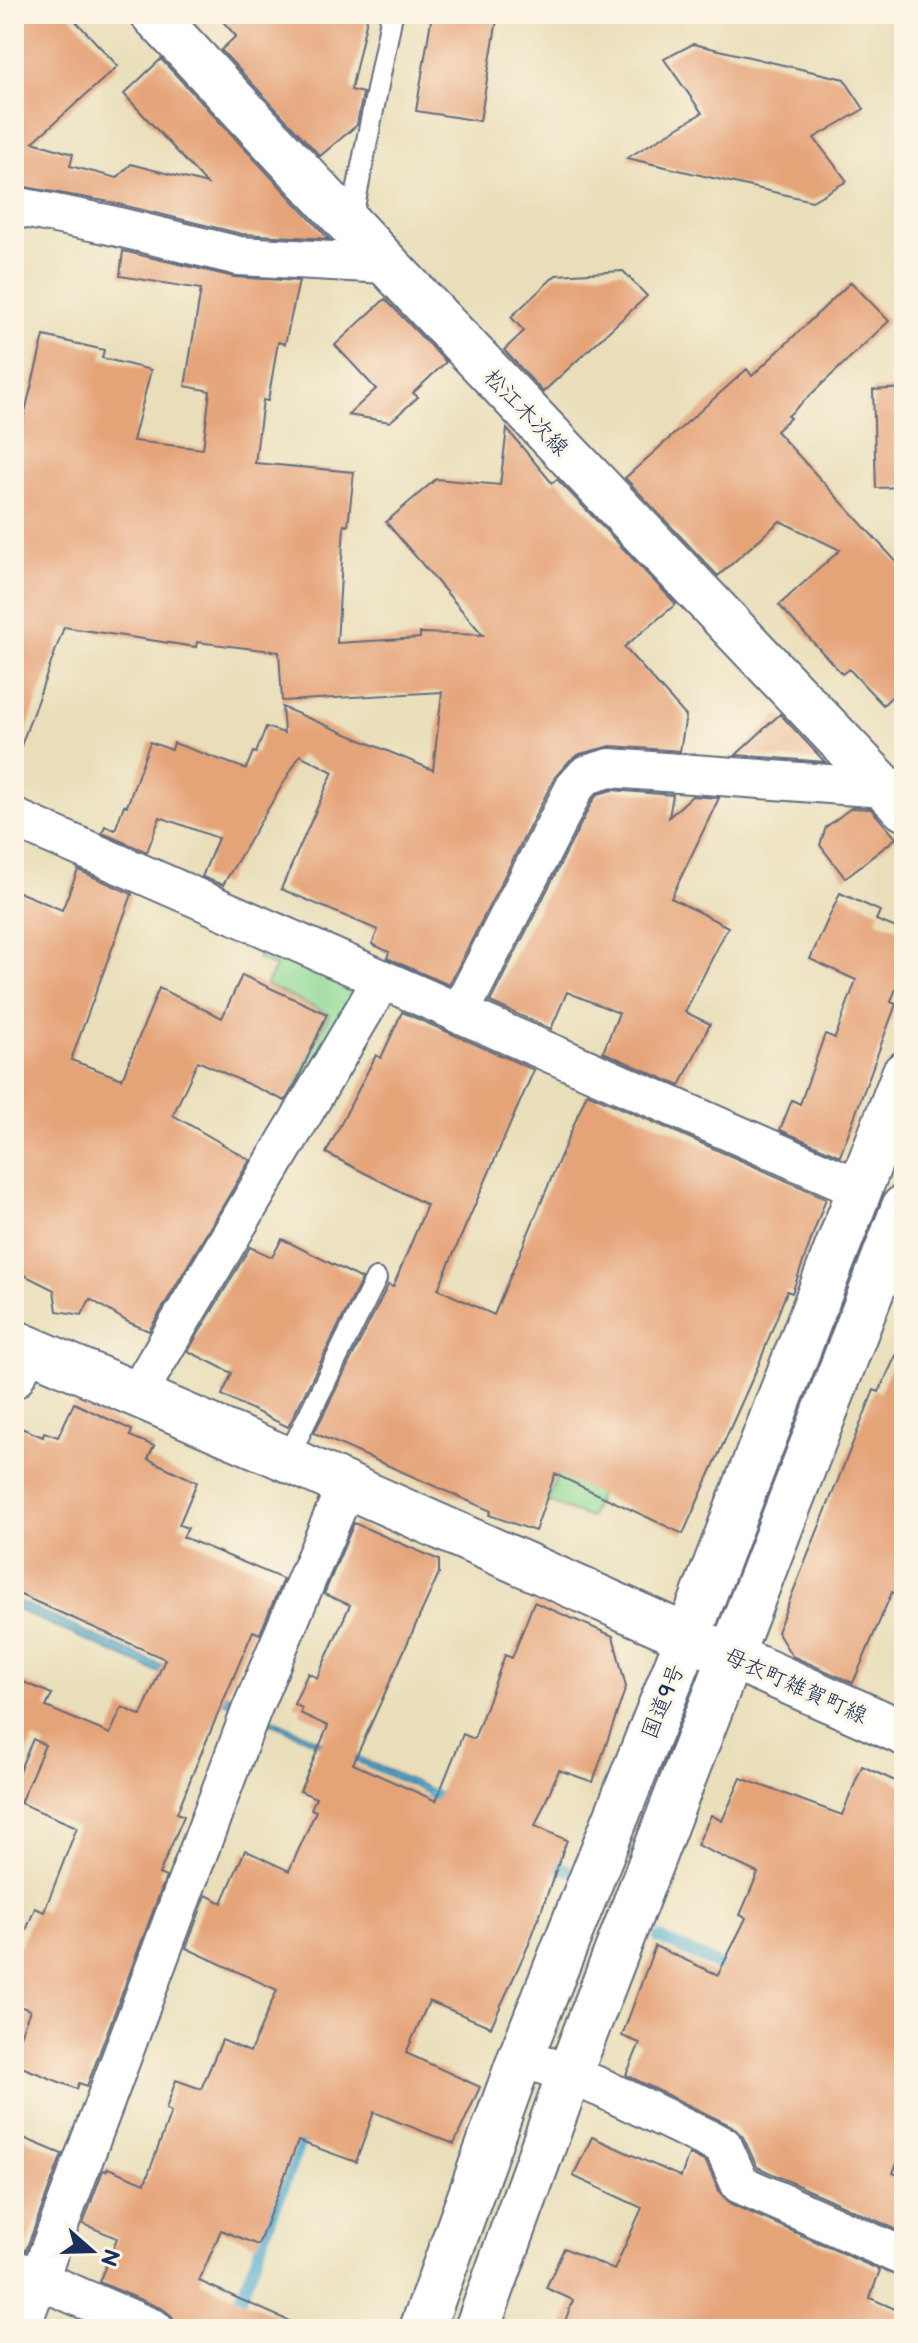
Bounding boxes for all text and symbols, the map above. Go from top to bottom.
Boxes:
street label: 松江木次線 [478,364,574,462]
street label: 母衣町雑賀町線 [720,1643,871,1730]
street label: 国道9号 [636,1660,691,1743]
north arrow [52,2211,132,2291]
text: N [94,2245,125,2270]

